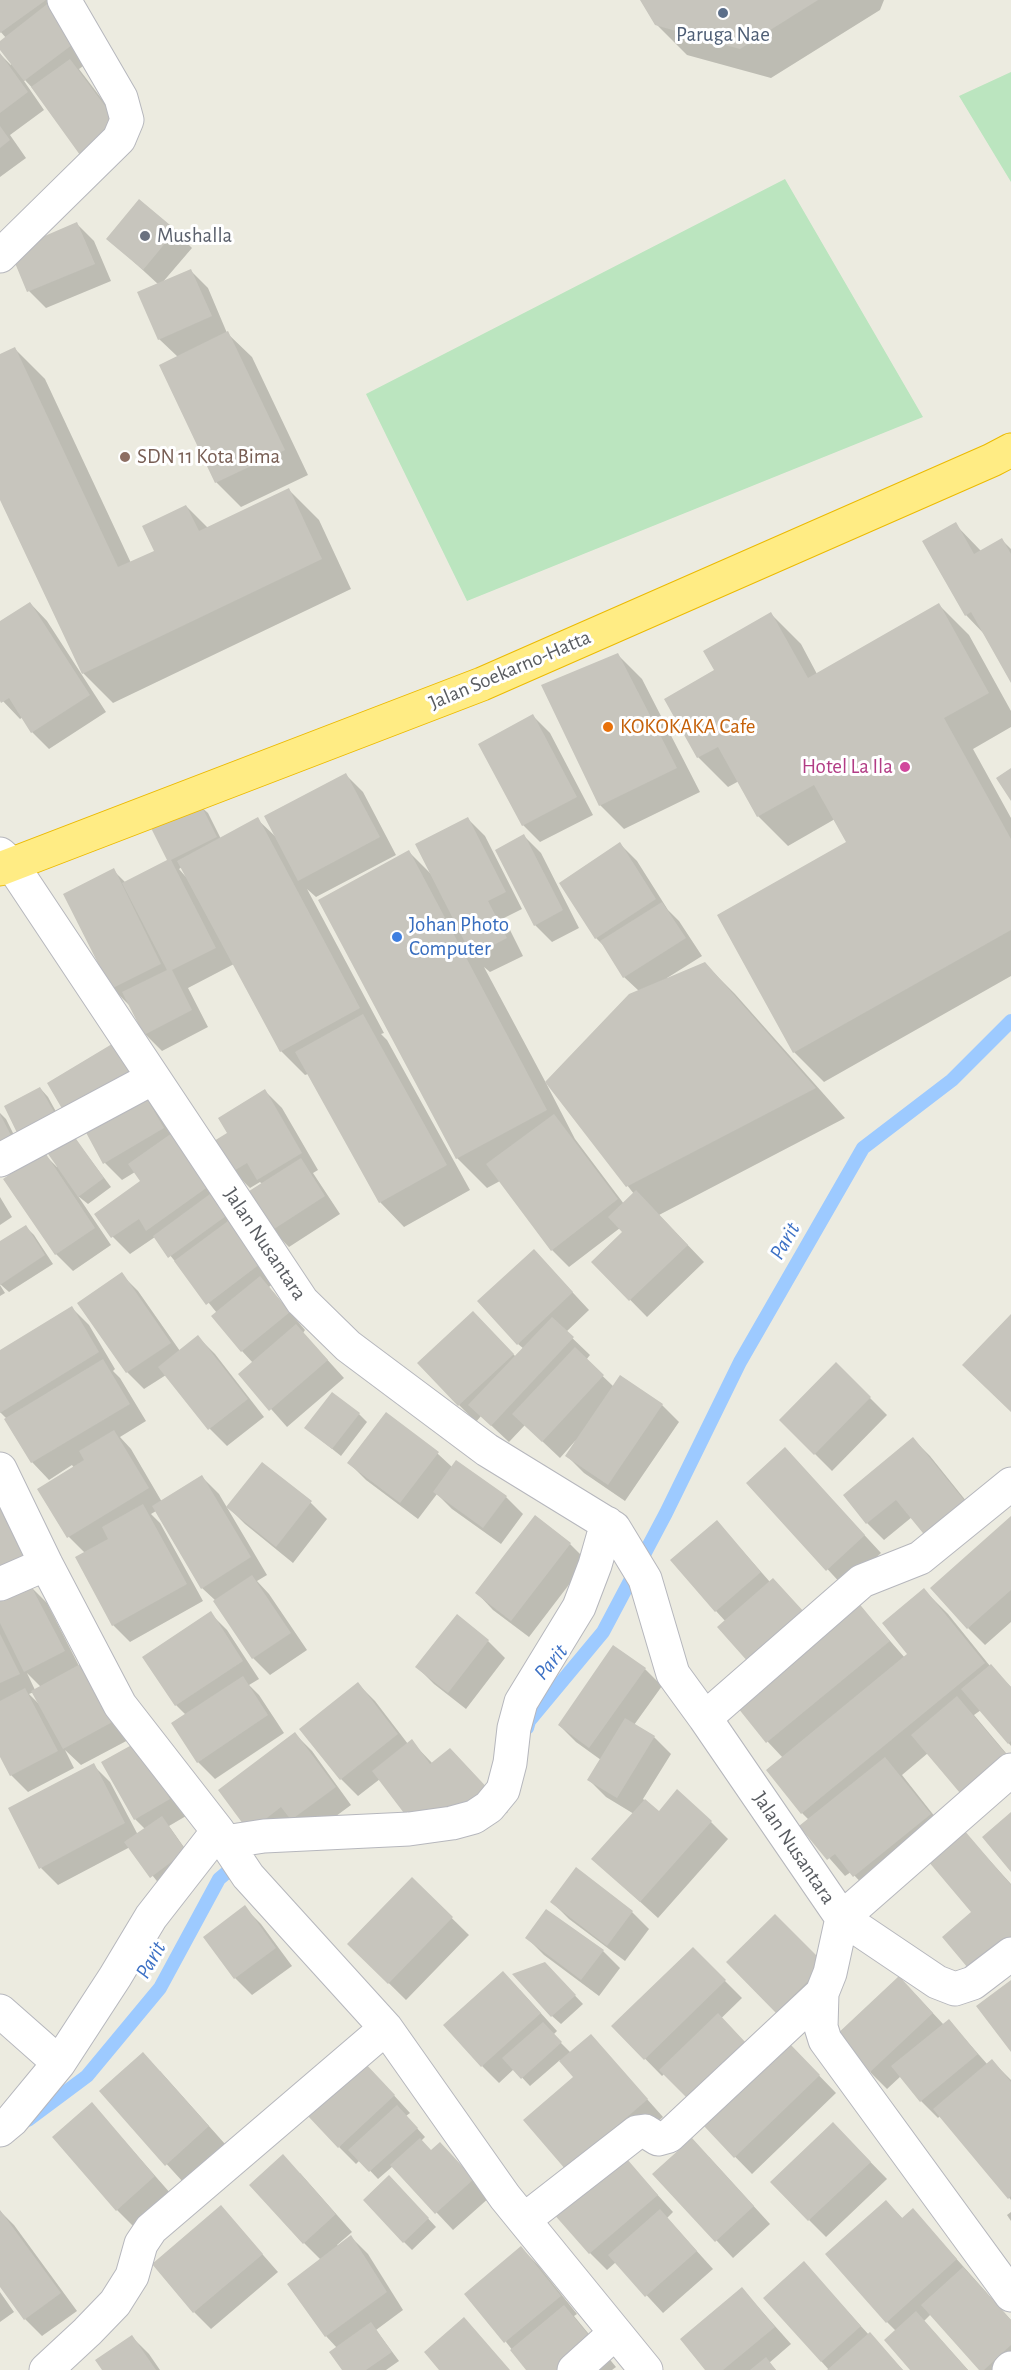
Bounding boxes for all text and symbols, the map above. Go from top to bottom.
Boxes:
marker: Paruga Nae [716,6,730,20]
place label: Paruga Nae [676,22,770,48]
place label: Mushalla [157,223,232,249]
marker: Mushalla [138,229,152,243]
place label: SDN 11 Kota Bima [137,444,280,470]
marker: SDN 11 Kota Bima [118,450,132,464]
street label: Jalan Soekarno-Hatta [425,625,595,715]
place label: KOKOKAKA Cafe [620,714,755,740]
marker: KOKOKAKA Cafe [601,720,615,734]
place label: Hotel La Ila [802,754,893,780]
marker: Hotel La Ila [898,760,912,774]
place label: Johan Photo Computer [409,912,509,962]
marker: Johan Photo Computer [390,930,404,944]
street label: Jalan Nusantara [218,1183,312,1305]
water label: Parit [764,1218,806,1264]
water label: Parit [528,1639,574,1685]
street label: Jalan Nusantara [747,1787,841,1909]
water label: Parit [130,1937,172,1983]

